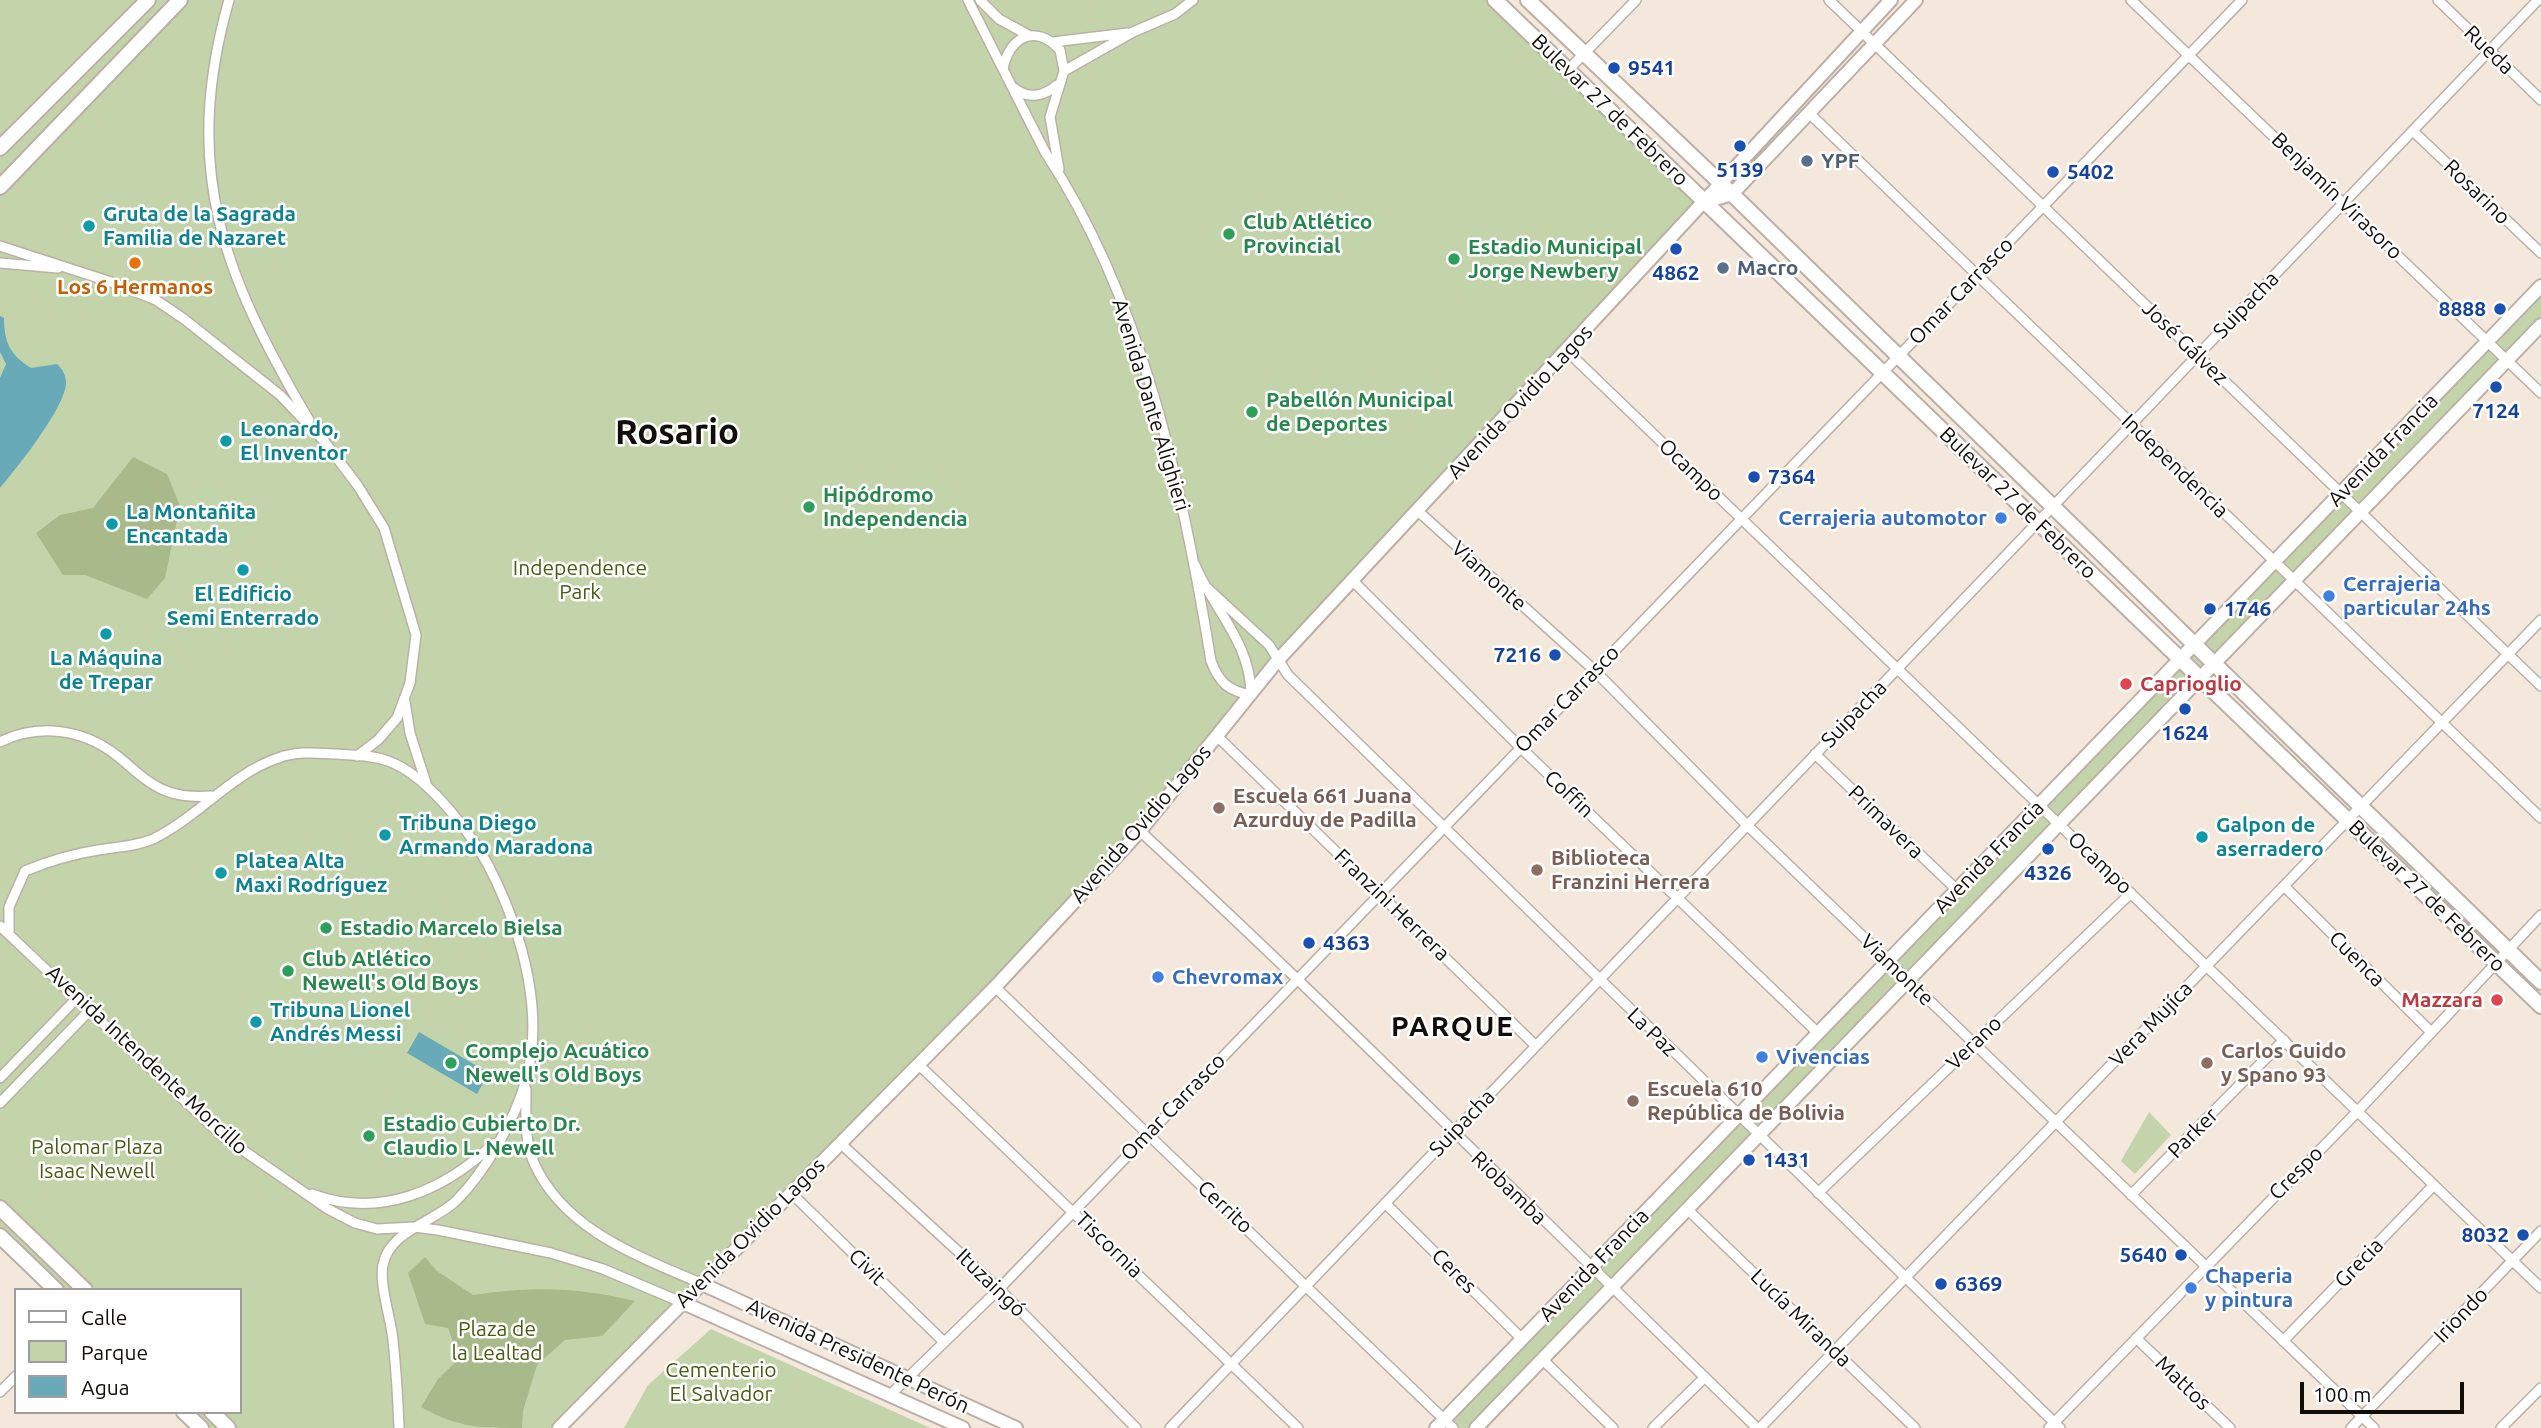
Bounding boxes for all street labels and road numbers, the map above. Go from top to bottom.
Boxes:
street label: Rueda [2459,20,2519,80]
street label: Bulevar 27 de Febrero [1526,29,1694,191]
street label: Benjamín Virasoro [2266,127,2408,265]
street label: Rosarino [2439,154,2515,230]
street label: Omar Carrasco [1903,232,2019,350]
street label: Suipacha [2208,266,2284,344]
street label: Avenida Dante Alighieri [1107,296,1195,514]
street label: José Gálvez [2137,296,2233,390]
street label: Avenida Ovidio Lagos [1442,320,1598,484]
street label: Avenida Francia [2323,388,2443,512]
street label: Independencia [2116,409,2234,523]
street label: Bulevar 27 de Febrero [1934,422,2102,584]
street label: Ocampo [1654,433,1728,507]
street label: Viamonte [1446,536,1532,616]
street label: Omar Carrasco [1509,640,1625,758]
street label: Suipacha [1816,675,1892,753]
street label: Avenida Ovidio Lagos [1065,740,1217,908]
street label: Coffin [1539,765,1599,823]
street label: Primavera [1843,780,1929,864]
street label: Avenida Francia [1929,795,2049,919]
street label: Bulevar 27 de Febrero [2343,815,2511,977]
street label: Ocampo [2063,826,2137,900]
street label: Franzini Herrera [1329,844,1455,966]
street label: Cuenca [2324,926,2390,992]
street label: Viamonte [1855,929,1939,1011]
street label: Avenida Intendente Morcillo [41,960,253,1160]
street label: Vera Mujíca [2104,976,2198,1072]
street label: La Paz [1622,1002,1682,1062]
street label: Verano [1941,1011,2007,1075]
street label: Omar Carrasco [1115,1048,1231,1166]
street label: Suipacha [1424,1084,1500,1162]
street label: Parker [2163,1103,2223,1163]
street label: Crespo [2264,1141,2328,1205]
street label: Riobamba [1466,1146,1552,1230]
street label: Avenida Ovidio Lagos [670,1153,830,1313]
street label: Cerrito [1192,1175,1258,1239]
street label: Avenida Francia [1534,1203,1654,1327]
street label: Tiscornia [1070,1207,1148,1283]
street label: Grecia [2329,1233,2389,1293]
street label: Ceres [1426,1243,1482,1299]
street label: Civit [843,1244,891,1290]
street label: Ituzaingó [951,1244,1031,1322]
street label: Lucía Miranda [1745,1264,1857,1372]
street label: Iriondo [2429,1282,2493,1348]
street label: Avenida Presidente Perón [743,1293,973,1419]
street label: Mattos [2150,1351,2216,1415]

